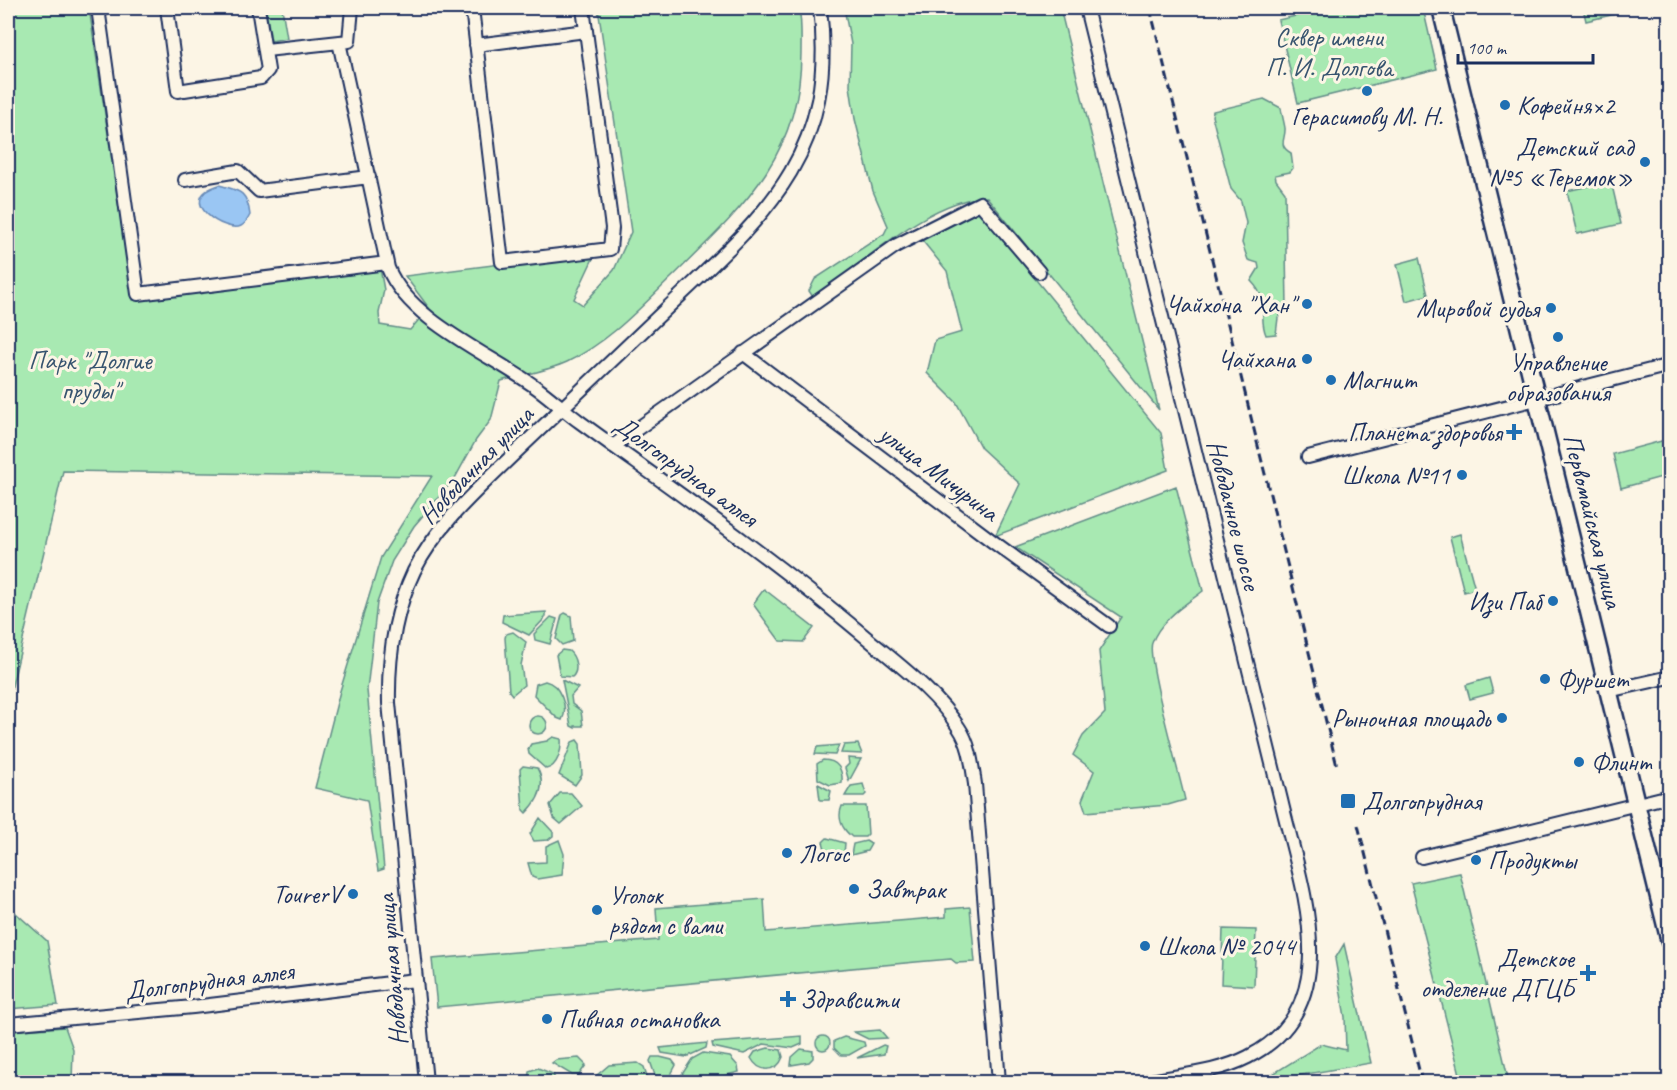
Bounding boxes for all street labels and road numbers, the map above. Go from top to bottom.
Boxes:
street label: Новодачная улица [411,398,542,531]
street label: Долгопрудная аллея [608,408,766,535]
street label: улица Мичурина [871,416,1007,530]
street label: Первомайская улица [1555,431,1631,613]
street label: Новодачное шоссе [1199,437,1269,596]
street label: Новодачная улица [369,891,415,1047]
street label: Долгопрудная аллея [123,954,297,1008]

